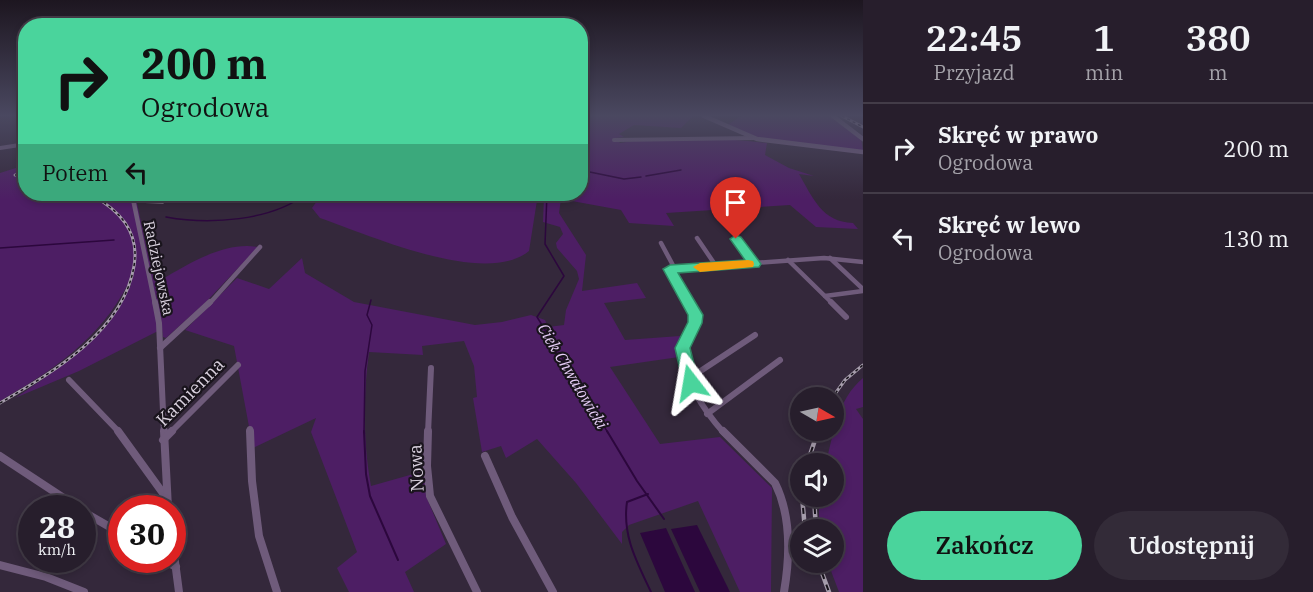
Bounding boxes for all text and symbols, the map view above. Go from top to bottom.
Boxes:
text: 22:45 [925,14,1023,61]
text: 1 [1093,14,1115,61]
text: 380 [1186,14,1251,61]
text: 200 m [141,36,267,91]
icon: right [42,42,120,120]
text: Przyjazd [933,59,1015,86]
text: min [1085,59,1123,86]
text: m [1209,59,1228,86]
text: Ogrodowa [141,89,269,124]
text: Skręć w prawo [938,120,1098,149]
icon: right [887,132,920,165]
text: 200 m [1223,134,1289,163]
text: Ogrodowa [938,149,1033,176]
icon: left [120,156,153,189]
text: Potem [42,158,108,187]
pin [710,177,761,239]
icon: arrive [719,186,752,219]
text: Skręć w lewo [938,210,1081,239]
street label: Radziejowska [140,219,178,317]
icon: left [887,222,920,255]
text: 130 m [1223,224,1289,253]
text: Ogrodowa [938,239,1033,266]
water label: Ciek Chwałowicki [534,320,613,433]
position arrow [659,351,723,415]
street label: Kamienna [151,353,229,431]
north arrow [790,387,844,441]
map controls [790,387,844,573]
street label: Nowa [403,443,429,492]
button: sound [790,453,844,507]
speed limit sign: 30 [108,495,186,573]
text: 28 [39,507,75,546]
button: Zakończ [887,511,1082,580]
button: Udostępnij [1094,511,1289,580]
button: layers [790,519,844,573]
text: km/h [38,540,76,559]

